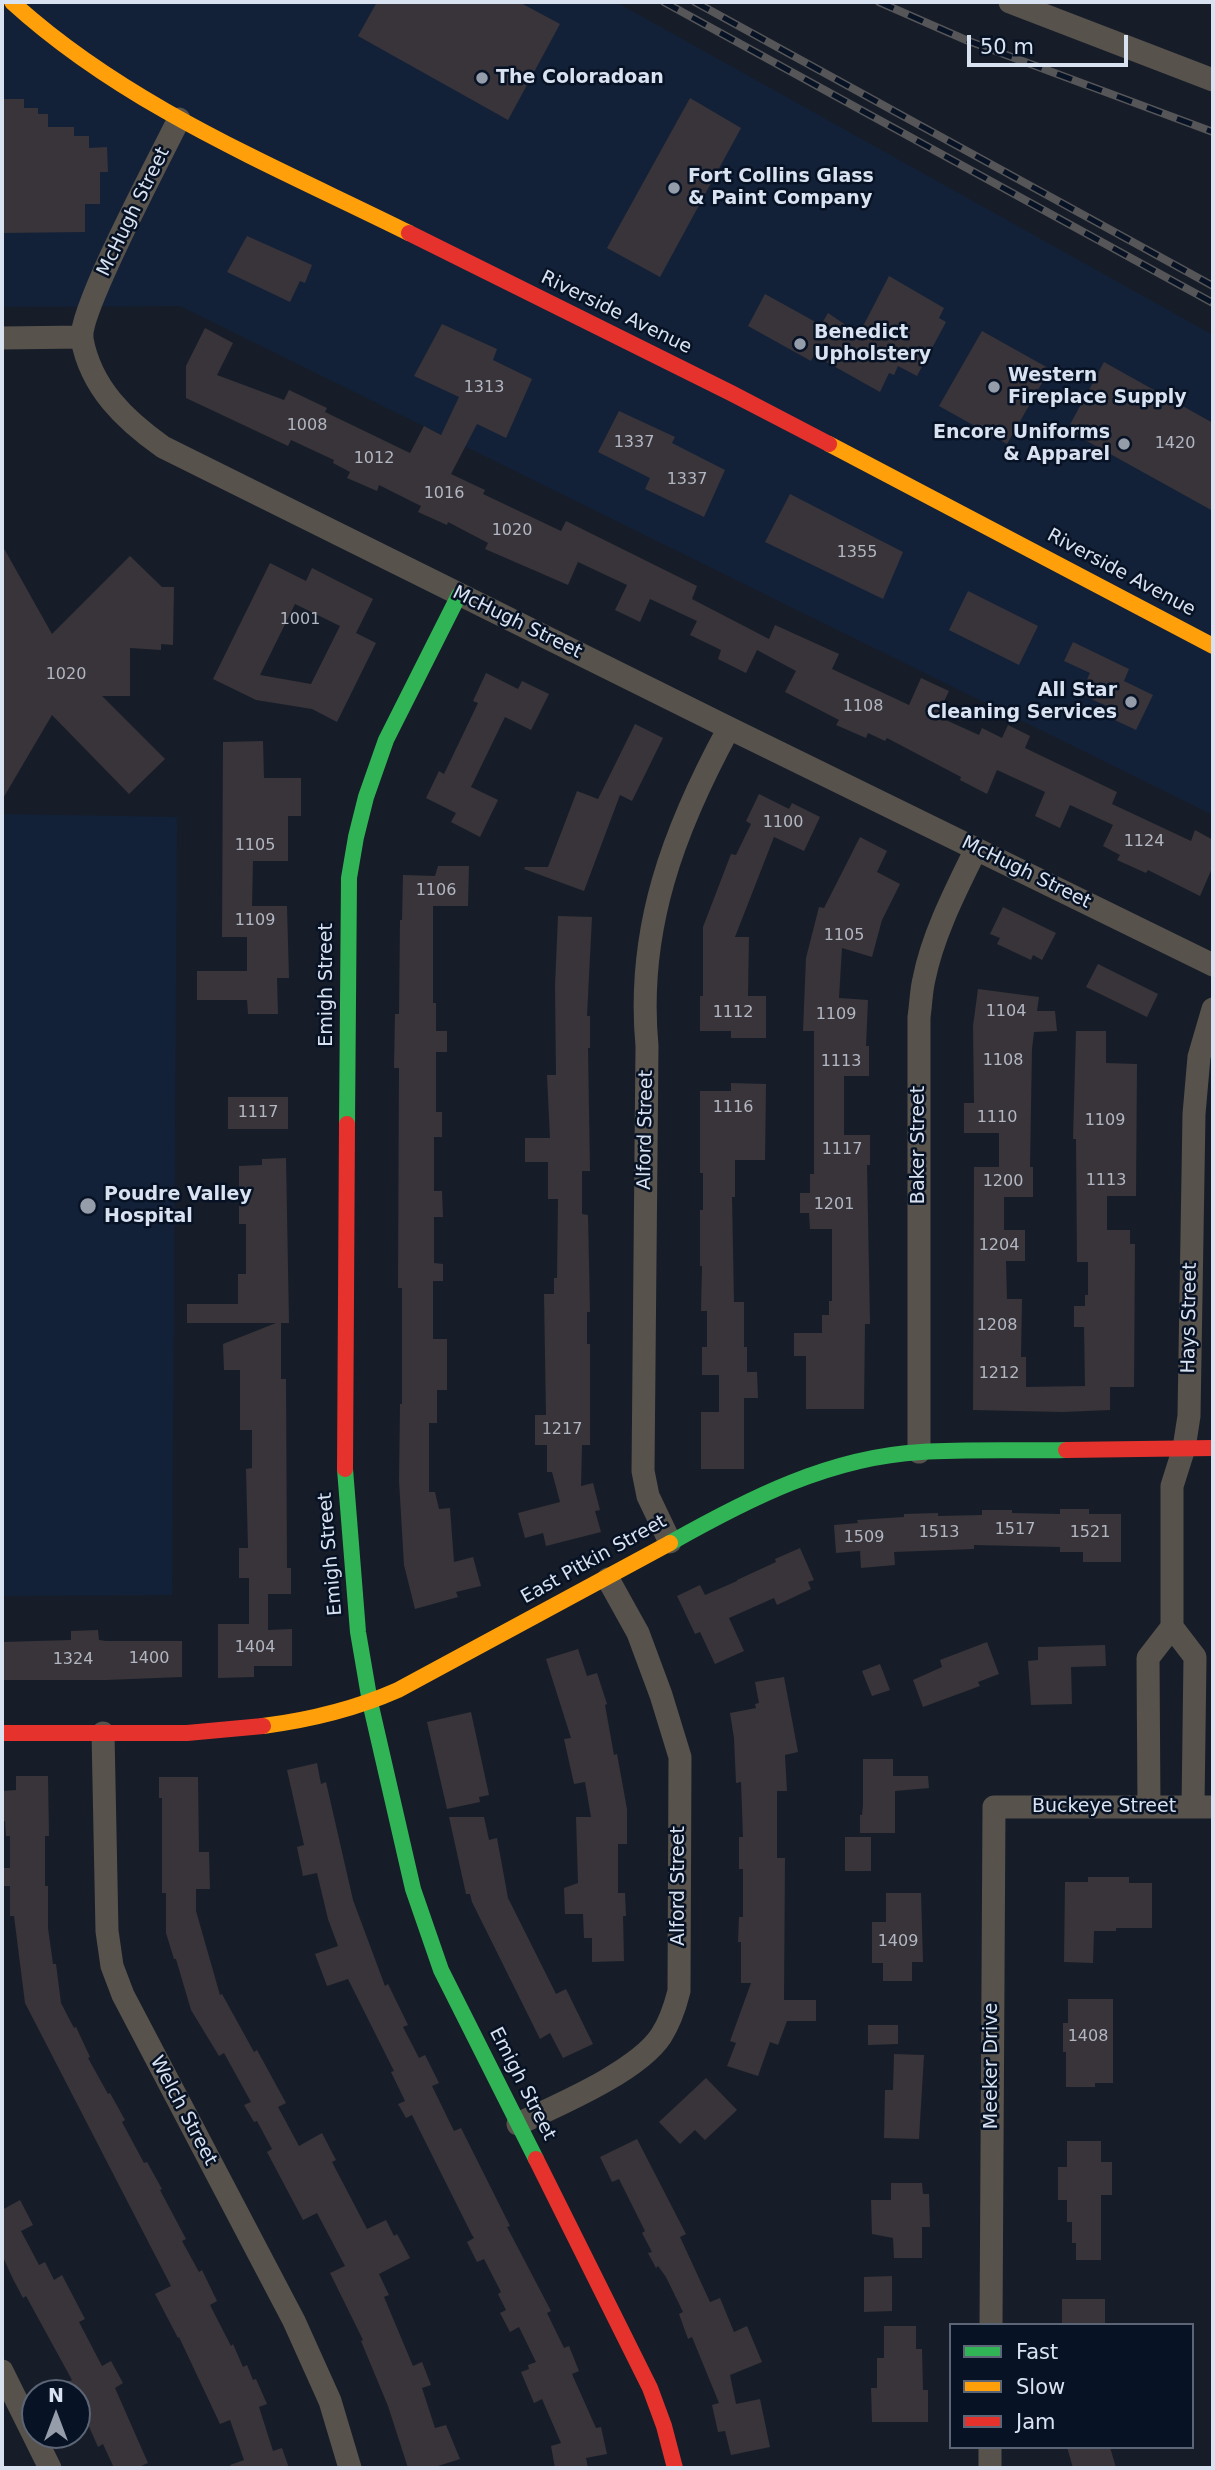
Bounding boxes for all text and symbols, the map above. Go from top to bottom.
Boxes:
scale bar [970,21,1131,65]
text: 50 m [980,35,1034,59]
place label: The Coloradoan [496,67,664,89]
marker: The Coloradoan [474,70,490,86]
street label: McHugh Street [93,144,175,280]
place label: Fort Collins Glass & Paint Company [688,166,874,210]
marker: Fort Collins Glass & Paint Company [666,180,682,196]
street label: Riverside Avenue [537,267,695,359]
place label: Benedict Upholstery [814,322,931,366]
marker: Benedict Upholstery [792,336,808,352]
place label: Western Fireplace Supply [1008,365,1187,409]
house number: 1313 [464,378,504,398]
marker: Western Fireplace Supply [986,379,1002,395]
house number: 1008 [287,416,327,436]
place label: Encore Uniforms & Apparel [933,422,1110,466]
house number: 1337 [614,433,654,453]
house number: 1420 [1155,434,1195,454]
marker: Encore Uniforms & Apparel [1116,436,1132,452]
house number: 1012 [354,449,394,469]
house number: 1337 [667,470,707,490]
house number: 1016 [424,484,464,504]
house number: 1020 [492,521,532,541]
street label: Riverside Avenue [1043,524,1199,622]
house number: 1355 [837,543,877,563]
street label: McHugh Street [449,582,585,664]
house number: 1001 [280,610,320,630]
house number: 1020 [46,665,86,685]
place label: All Star Cleaning Services [927,680,1117,724]
marker: All Star Cleaning Services [1123,694,1139,710]
house number: 1108 [843,697,883,717]
house number: 1100 [763,813,803,833]
street label: McHugh Street [958,832,1094,914]
house number: 1124 [1124,832,1164,852]
house number: 1105 [235,836,275,856]
house number: 1106 [416,881,456,901]
house number: 1109 [235,911,275,931]
street label: Emigh Street [316,923,338,1047]
house number: 1105 [824,926,864,946]
house number: 1104 [986,1002,1026,1022]
house number: 1112 [713,1003,753,1023]
house number: 1109 [816,1005,856,1025]
house number: 1108 [983,1051,1023,1071]
house number: 1113 [821,1052,861,1072]
street label: Alford Street [634,1070,658,1190]
street label: Baker Street [908,1086,930,1204]
house number: 1116 [713,1098,753,1118]
house number: 1117 [238,1103,278,1123]
house number: 1110 [977,1108,1017,1128]
house number: 1109 [1085,1111,1125,1131]
house number: 1117 [822,1140,862,1160]
house number: 1113 [1086,1171,1126,1191]
house number: 1200 [983,1172,1023,1192]
place label: Poudre Valley Hospital [104,1184,252,1228]
house number: 1201 [814,1195,854,1215]
marker: Poudre Valley Hospital [78,1196,98,1216]
house number: 1204 [979,1236,1019,1256]
street label: Hays Street [1178,1262,1202,1374]
house number: 1208 [977,1316,1017,1336]
house number: 1212 [979,1364,1019,1384]
house number: 1217 [542,1420,582,1440]
street label: Emigh Street [314,1491,348,1617]
street label: East Pitkin Street [517,1511,671,1609]
house number: 1517 [995,1520,1035,1540]
house number: 1513 [919,1523,959,1543]
house number: 1521 [1070,1523,1110,1543]
house number: 1509 [844,1528,884,1548]
house number: 1404 [235,1638,275,1658]
house number: 1400 [129,1649,169,1669]
house number: 1324 [53,1650,93,1670]
street label: Buckeye Street [1032,1796,1176,1818]
street label: Alford Street [668,1826,690,1946]
house number: 1409 [878,1932,918,1952]
street label: Meeker Drive [981,2003,1003,2129]
street label: Emigh Street [484,2024,560,2144]
house number: 1408 [1068,2027,1108,2047]
street label: Welch Street [145,2052,221,2170]
legend [949,2323,1194,2449]
text: Fast [1016,2340,1058,2364]
text: Slow [1016,2375,1065,2399]
north arrow [21,2379,91,2449]
text: N [48,2384,64,2406]
text: Jam [1016,2410,1056,2434]

